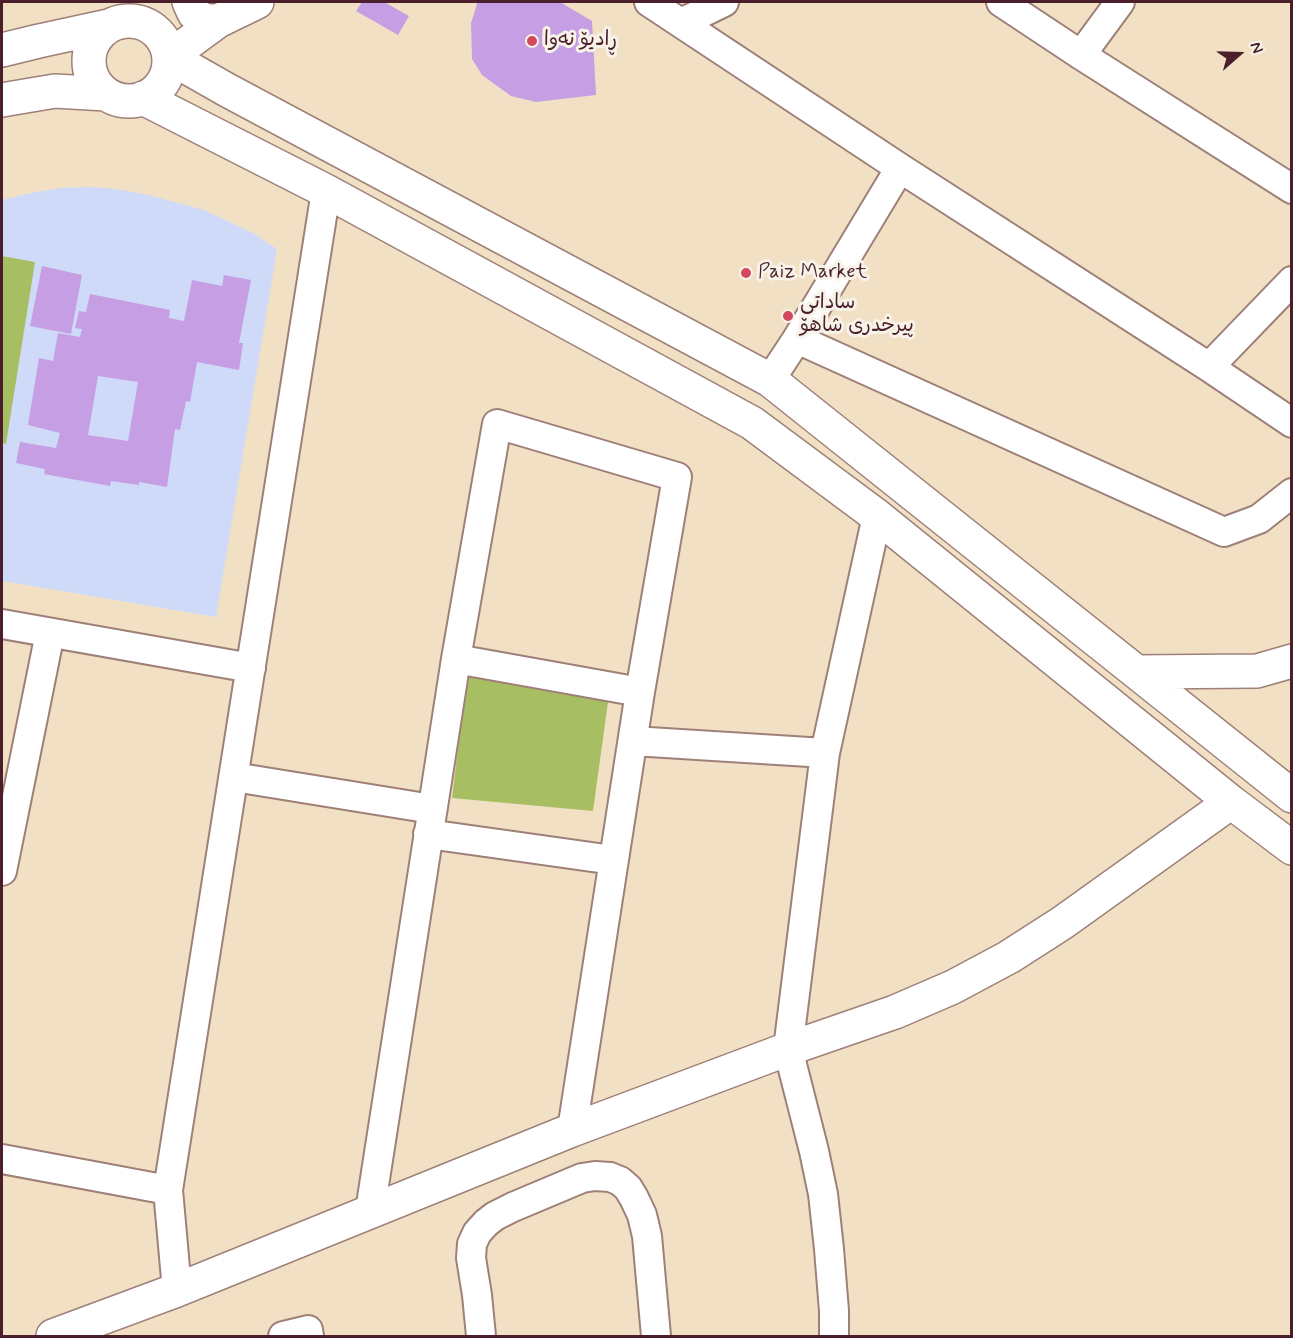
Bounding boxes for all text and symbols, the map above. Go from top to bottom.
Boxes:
north arrow [1209,24,1269,84]
place label: ڕادیۆ نەوا [544,29,617,53]
marker: ڕادیۆ نەوا [525,34,539,48]
text: N [1245,39,1268,56]
place label: Paiz Market [758,261,867,285]
marker: Paiz Market [739,266,753,280]
place label: ساداتی پیرخدری شاهۆ [800,292,914,339]
marker: ساداتی پیرخدری شاهۆ [781,309,795,323]

